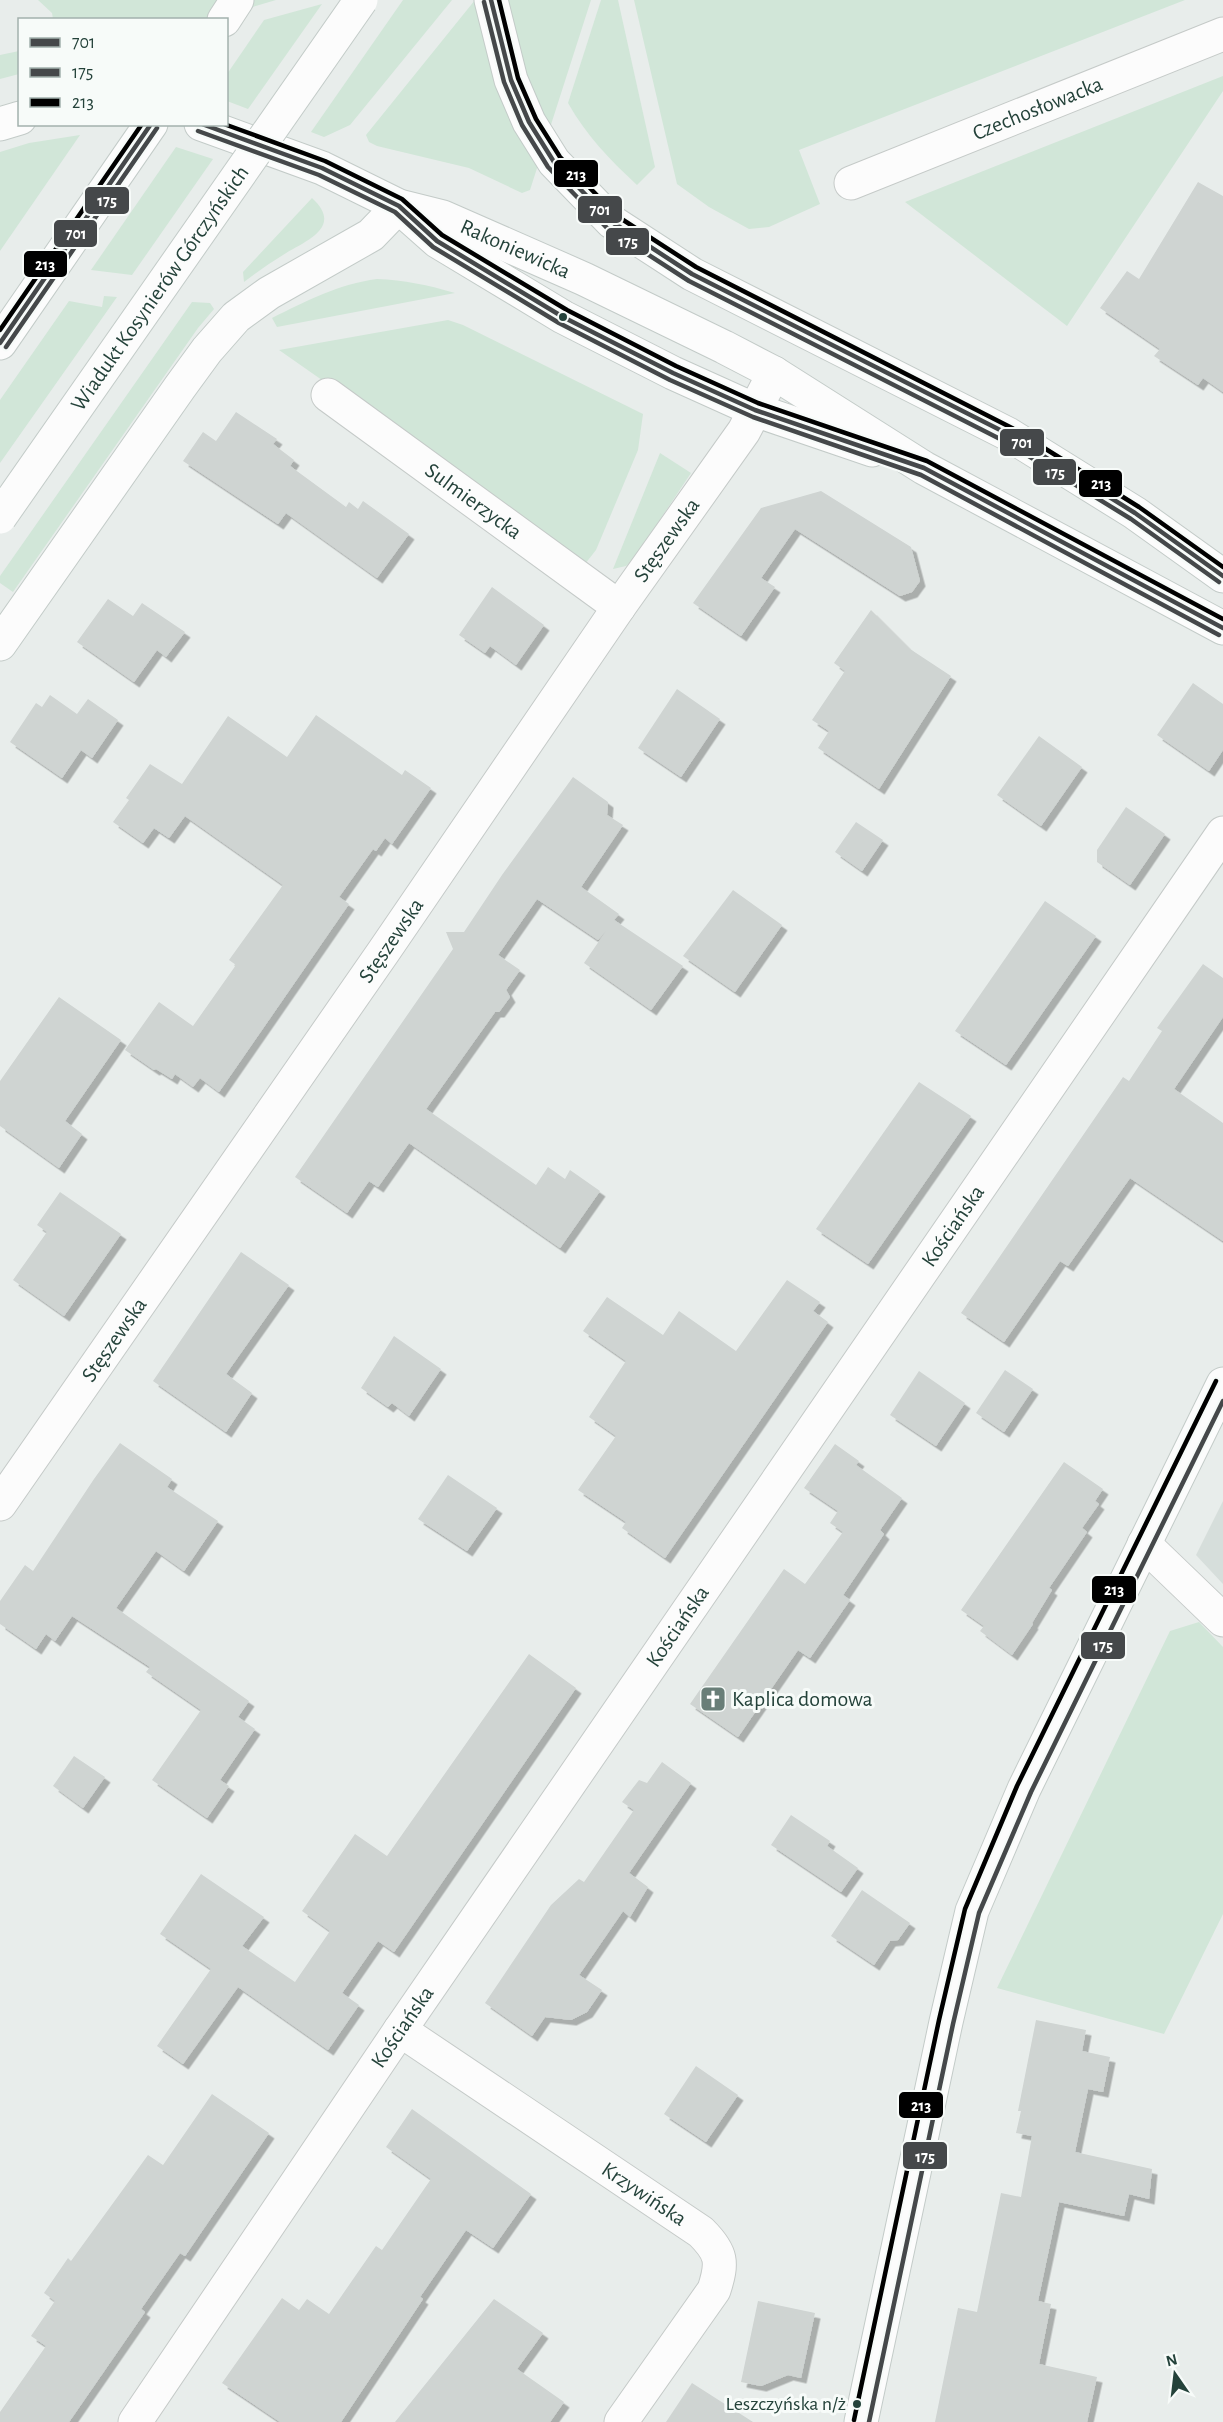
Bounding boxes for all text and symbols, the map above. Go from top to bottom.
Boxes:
legend [18,18,228,126]
text: 701 [72,34,95,52]
text: 175 [72,64,93,82]
street label: Czechosłowacka [969,72,1106,144]
text: 213 [72,94,94,112]
line badge: 213 [553,159,599,188]
street label: Wiadukt Kosynierów Górczyńskich [67,162,253,415]
text: 213 [566,167,586,183]
line badge: 175 [84,186,130,215]
text: 175 [97,193,117,209]
line badge: 701 [577,195,623,224]
text: 701 [589,202,611,218]
street label: Rakoniewicka [457,215,574,283]
line badge: 701 [53,219,98,248]
text: 701 [65,226,87,242]
line badge: 175 [605,227,650,256]
text: 175 [618,234,638,250]
line badge: 213 [23,250,68,278]
text: 213 [35,257,55,273]
unlabelled marker [557,311,569,323]
line badge: 701 [999,428,1045,457]
text: 701 [1011,435,1033,451]
line badge: 175 [1032,458,1077,486]
street label: Sulmierzycka [421,459,526,543]
text: 175 [1045,465,1065,481]
line badge: 213 [1078,469,1123,498]
text: 213 [1091,476,1111,492]
street label: Stęszewska [629,494,704,586]
street label: Stęszewska [355,894,428,987]
street label: Kościańska [917,1181,988,1271]
street label: Stęszewska [77,1294,151,1386]
line badge: 213 [1091,1575,1137,1604]
street label: Kościańska [642,1582,713,1671]
text: 213 [1104,1582,1124,1598]
line badge: 175 [1080,1631,1126,1660]
text: 175 [1093,1638,1113,1654]
church icon: Kaplica domowa [698,1684,728,1714]
place label: Kaplica domowa [732,1688,873,1710]
street label: Kościańska [367,1982,438,2072]
line badge: 213 [898,2091,944,2119]
text: 213 [911,2098,931,2114]
line badge: 175 [902,2141,948,2170]
text: 175 [915,2149,935,2165]
street label: Krzywińska [598,2158,690,2230]
north arrow [1145,2344,1205,2404]
text: N [1164,2351,1179,2370]
place label: Leszczyńska n/ż [726,2394,846,2414]
marker: Leszczyńska n/ż [851,2398,863,2410]

